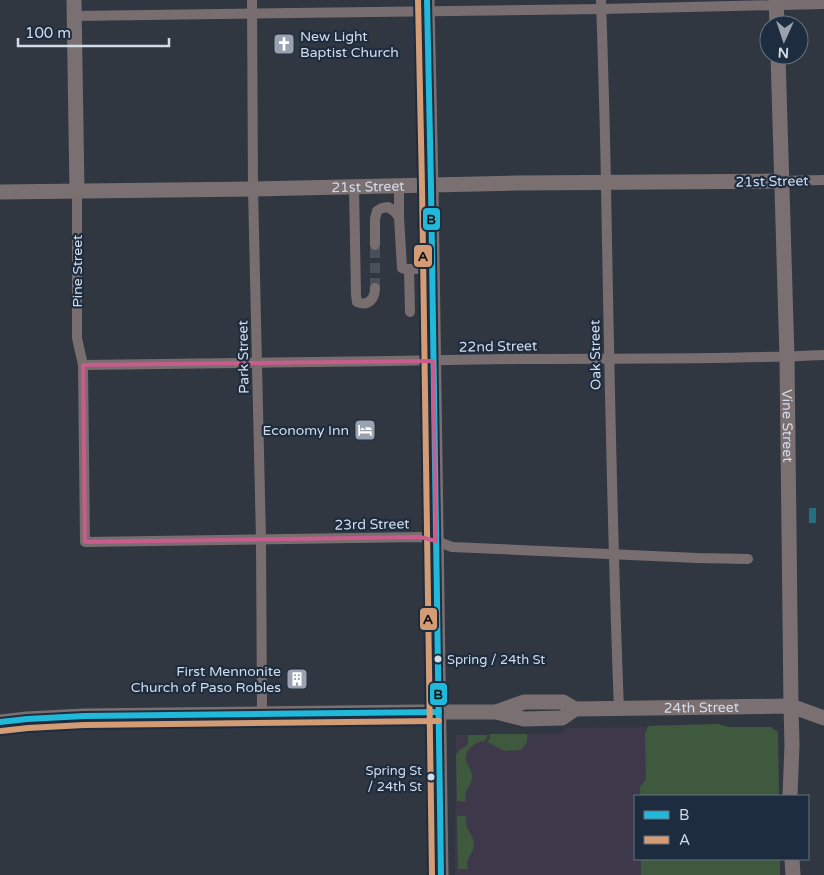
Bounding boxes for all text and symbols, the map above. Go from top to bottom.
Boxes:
scale bar [18,15,169,47]
north arrow [759,15,809,65]
text: 100 m [25,24,71,42]
place label: New Light Baptist Church [300,28,399,61]
church icon: New Light Baptist Church [272,32,296,56]
text: N [777,44,789,61]
street label: 21st Street [735,172,809,191]
street label: 21st Street [331,178,405,196]
line badge: B [422,207,441,231]
text: B [426,211,436,228]
street label: Pine Street [69,234,86,307]
line badge: A [413,244,433,268]
text: A [418,248,429,265]
street label: Park Street [234,319,253,394]
street label: Oak Street [586,319,605,390]
street label: 22nd Street [459,337,538,356]
street label: Vine Street [778,389,796,463]
hotel icon: Economy Inn [353,418,377,442]
place label: Economy Inn [263,422,349,439]
street label: 23rd Street [334,515,410,534]
line badge: A [419,607,438,631]
text: A [423,611,434,628]
place label: Spring / 24th St [447,652,545,668]
marker: Spring / 24th St [433,654,443,664]
place label: First Mennonite Church of Paso Robles [131,663,281,696]
building icon: First Mennonite Church of Paso Robles [285,667,309,691]
line badge: B [429,682,448,706]
text: B [433,686,443,703]
street label: 24th Street [664,699,740,717]
place label: Spring St / 24th St [365,763,422,795]
marker: Spring St / 24th St [426,772,436,782]
legend [634,795,809,860]
text: B [679,806,689,824]
text: A [679,831,690,849]

